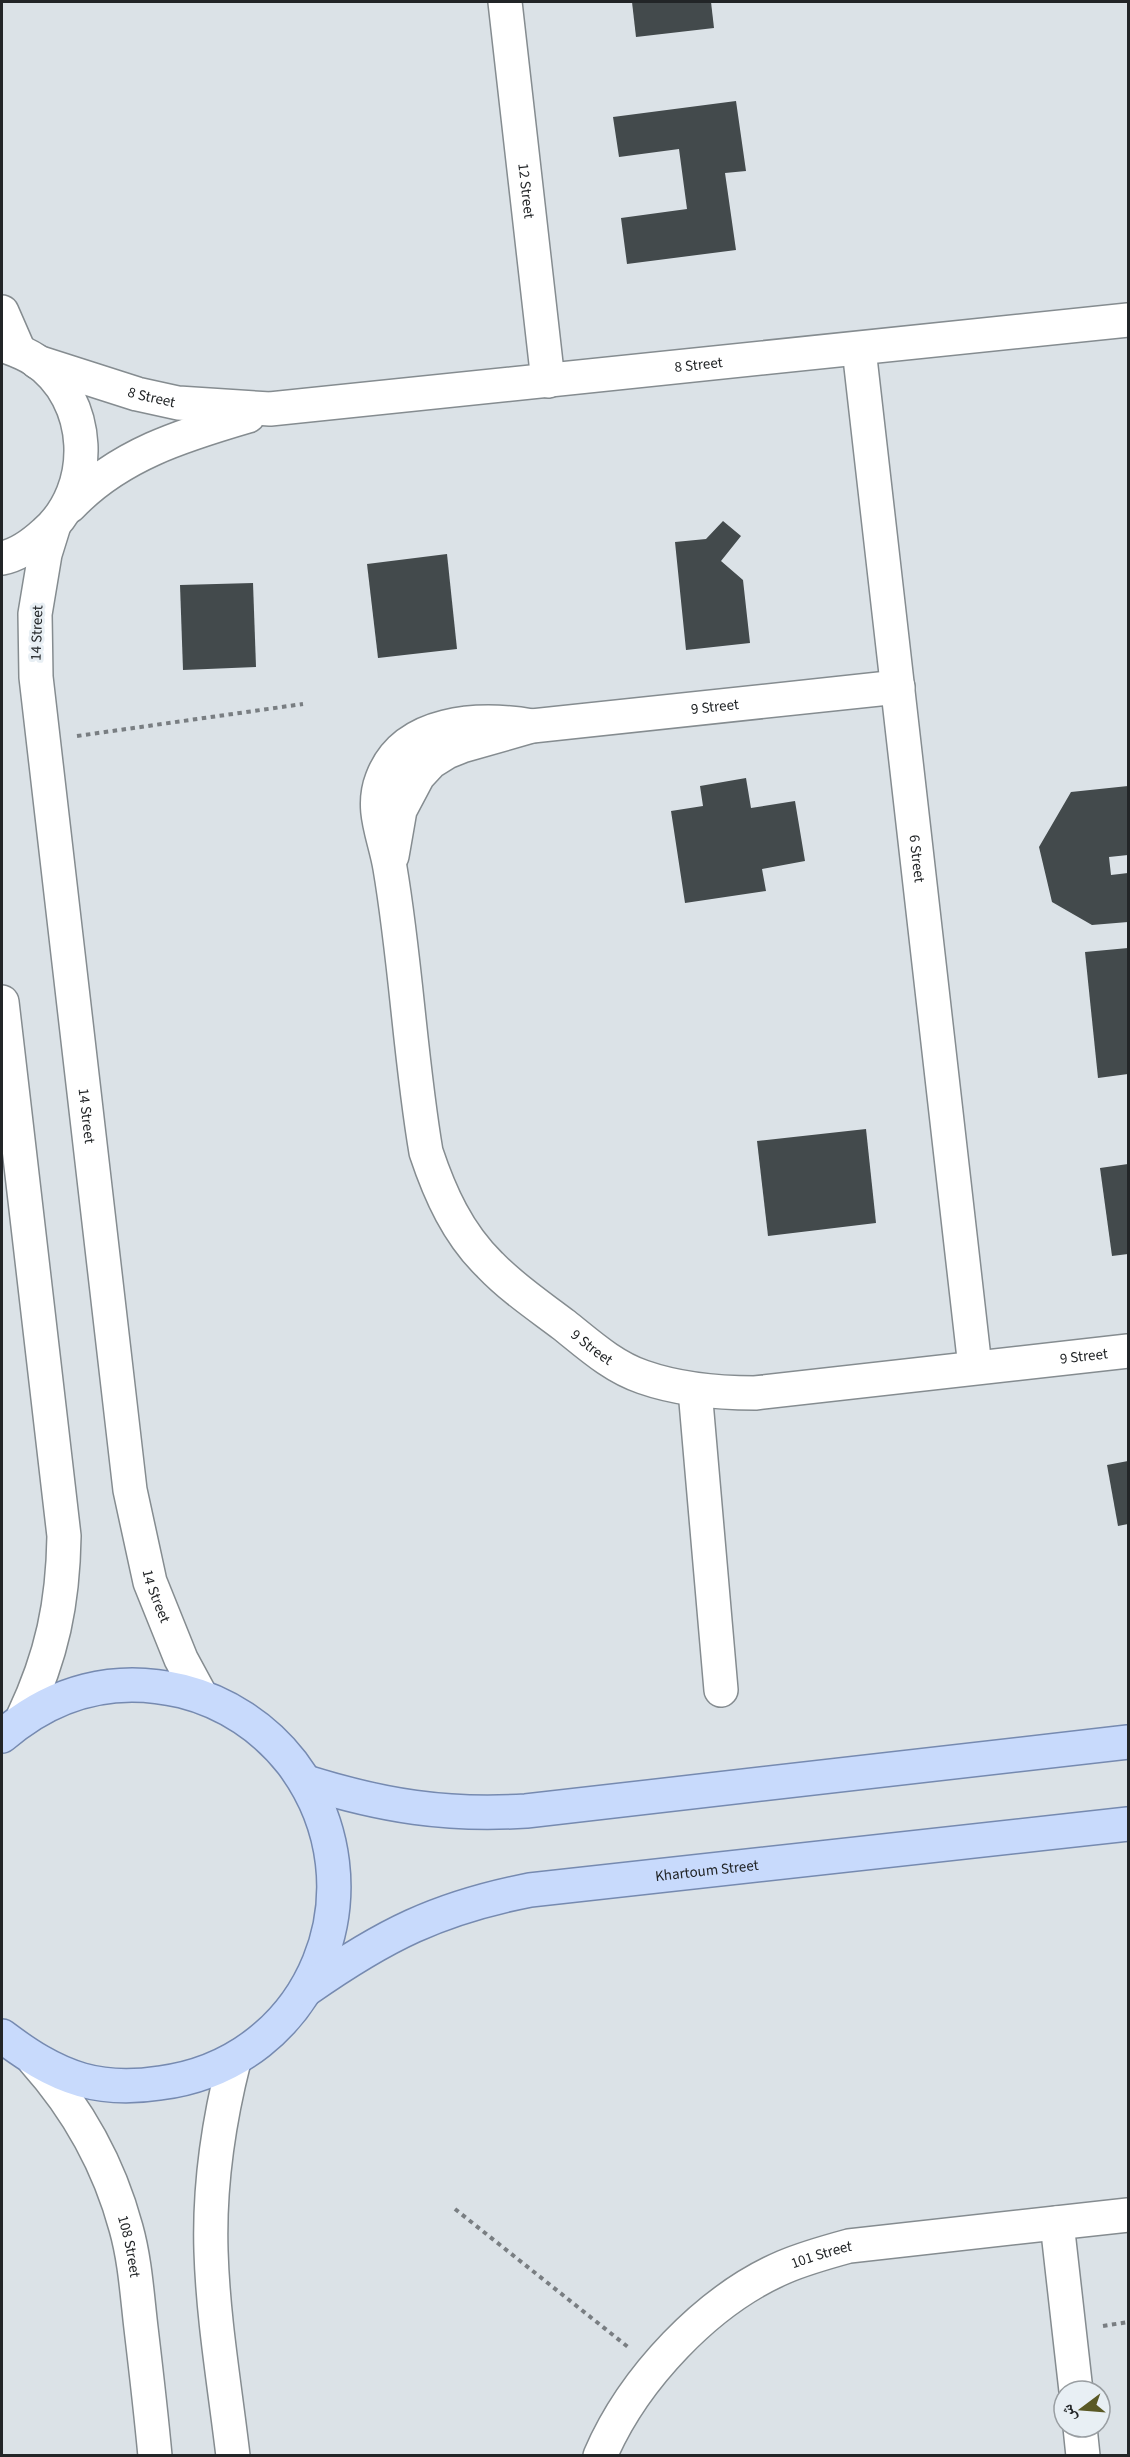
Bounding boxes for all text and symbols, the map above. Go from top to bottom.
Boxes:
street label: 12 Street [513,162,540,220]
street label: 8 Street [674,352,724,377]
street label: 8 Street [125,381,177,413]
street label: 14 Street [26,605,48,661]
street label: 9 Street [690,694,740,720]
street label: 6 Street [904,834,930,884]
street label: 14 Street [73,1087,100,1145]
street label: 9 Street [566,1324,617,1370]
street label: 9 Street [1059,1343,1109,1369]
street label: 14 Street [137,1568,176,1626]
street label: Khartoum Street [654,1854,760,1887]
street label: 108 Street [112,2213,146,2279]
street label: 101 Street [788,2235,853,2274]
north arrow [1052,2379,1112,2439]
text: ش [1056,2402,1081,2424]

